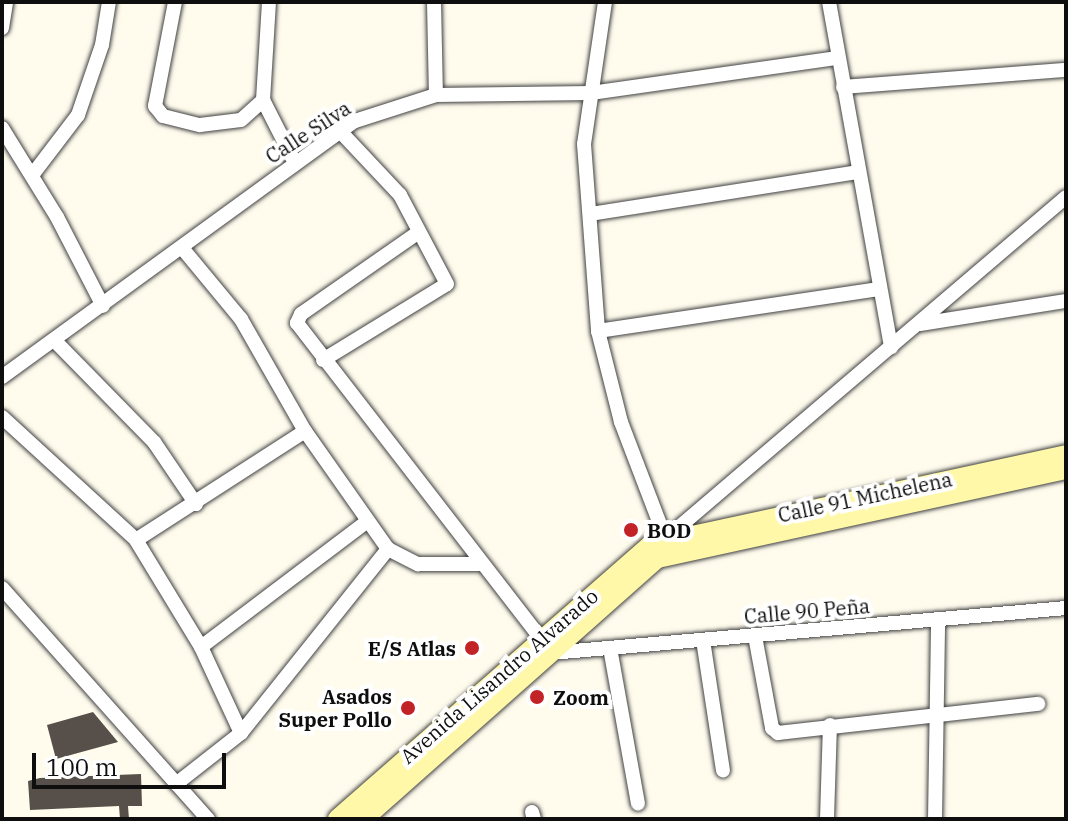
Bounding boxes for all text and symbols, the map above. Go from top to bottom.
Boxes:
street label: Calle Silva [261,96,355,168]
street label: Calle 91 Michelena [776,467,954,527]
place label: BOD [647,518,691,542]
marker: BOD [622,521,640,539]
street label: Avenida Lisandro Alvarado [395,584,603,768]
street label: Calle 90 Peña [743,594,871,628]
place label: E/S Atlas [368,636,456,660]
marker: E/S Atlas [463,639,481,657]
place label: Asados Super Pollo [278,684,392,731]
place label: Zoom [553,685,609,709]
marker: Zoom [528,688,546,706]
marker: Asados Super Pollo [399,699,417,717]
scale bar [36,737,230,787]
text: 100 m [46,751,118,783]

